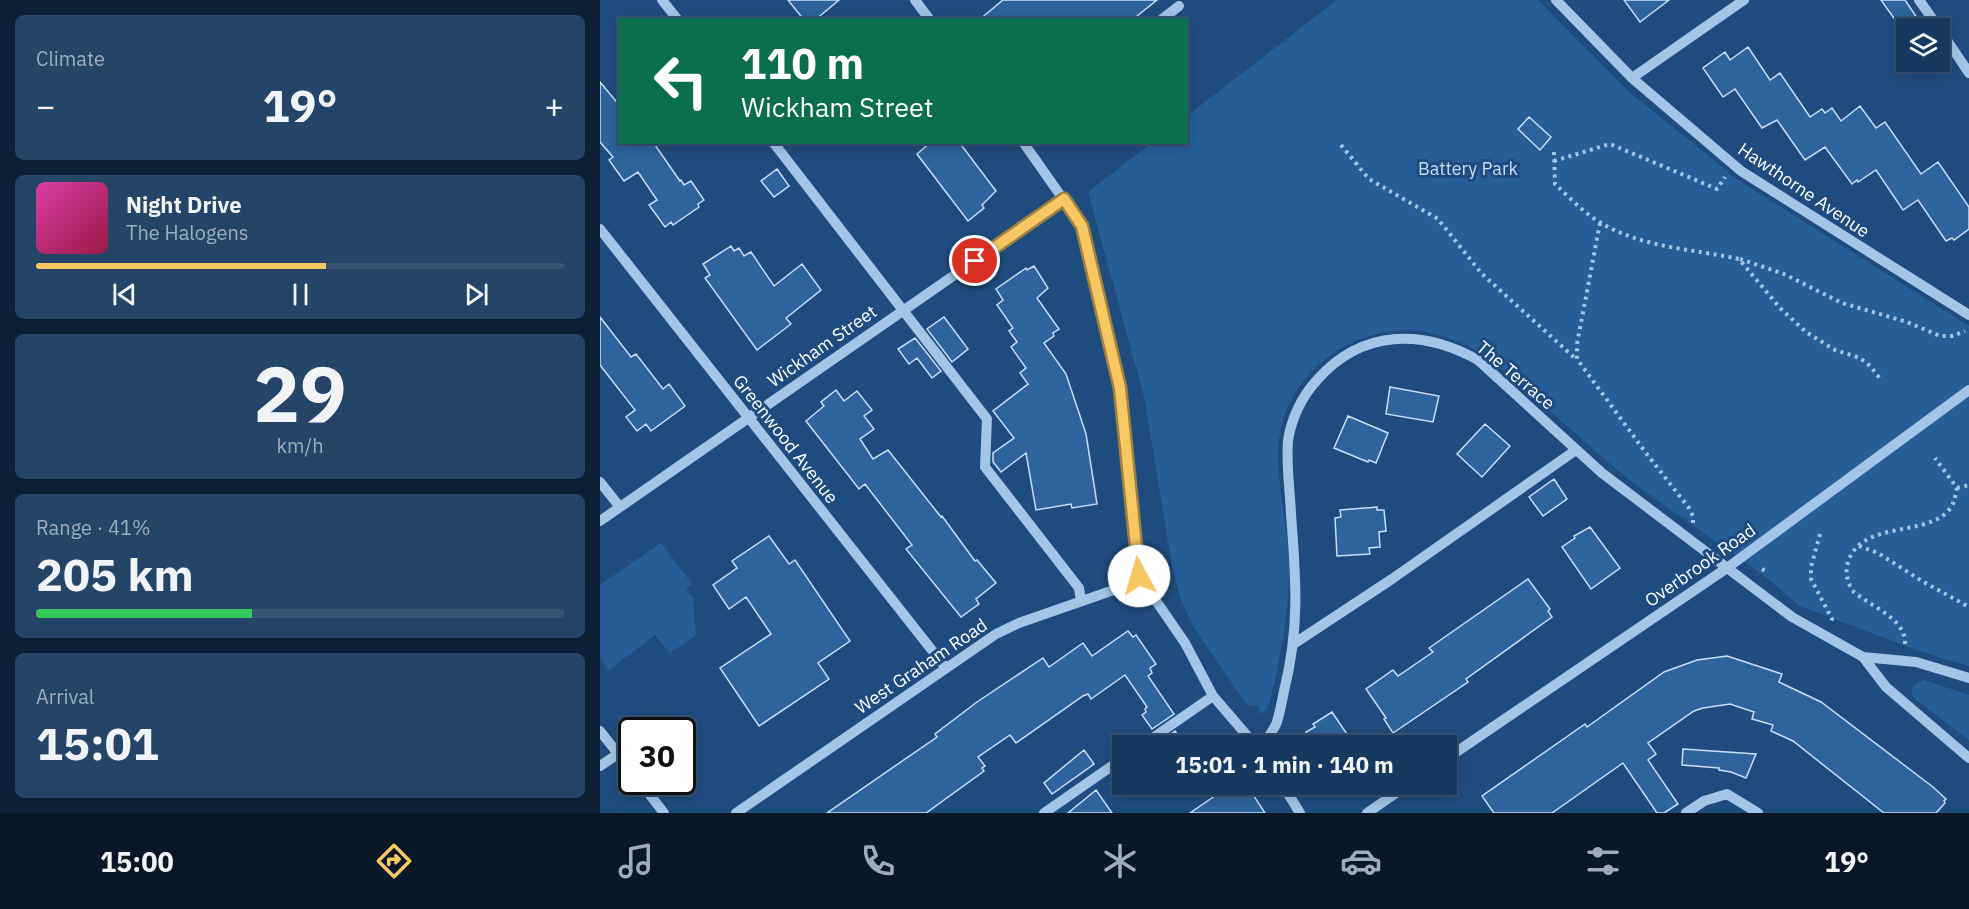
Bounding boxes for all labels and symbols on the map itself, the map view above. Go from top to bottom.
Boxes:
street label: Hawthorne Avenue [1734,137,1874,243]
park label: Battery Park [1418,157,1519,180]
pin [949,235,1000,286]
street label: Wickham Street [763,300,881,392]
street label: The Terrace [1472,336,1560,414]
street label: Greenwood Avenue [728,370,844,508]
street label: Overbrook Road [1640,518,1760,612]
position arrow [1107,544,1171,608]
street label: West Graham Road [850,613,992,719]
speed limit sign: 30 [618,717,696,795]

